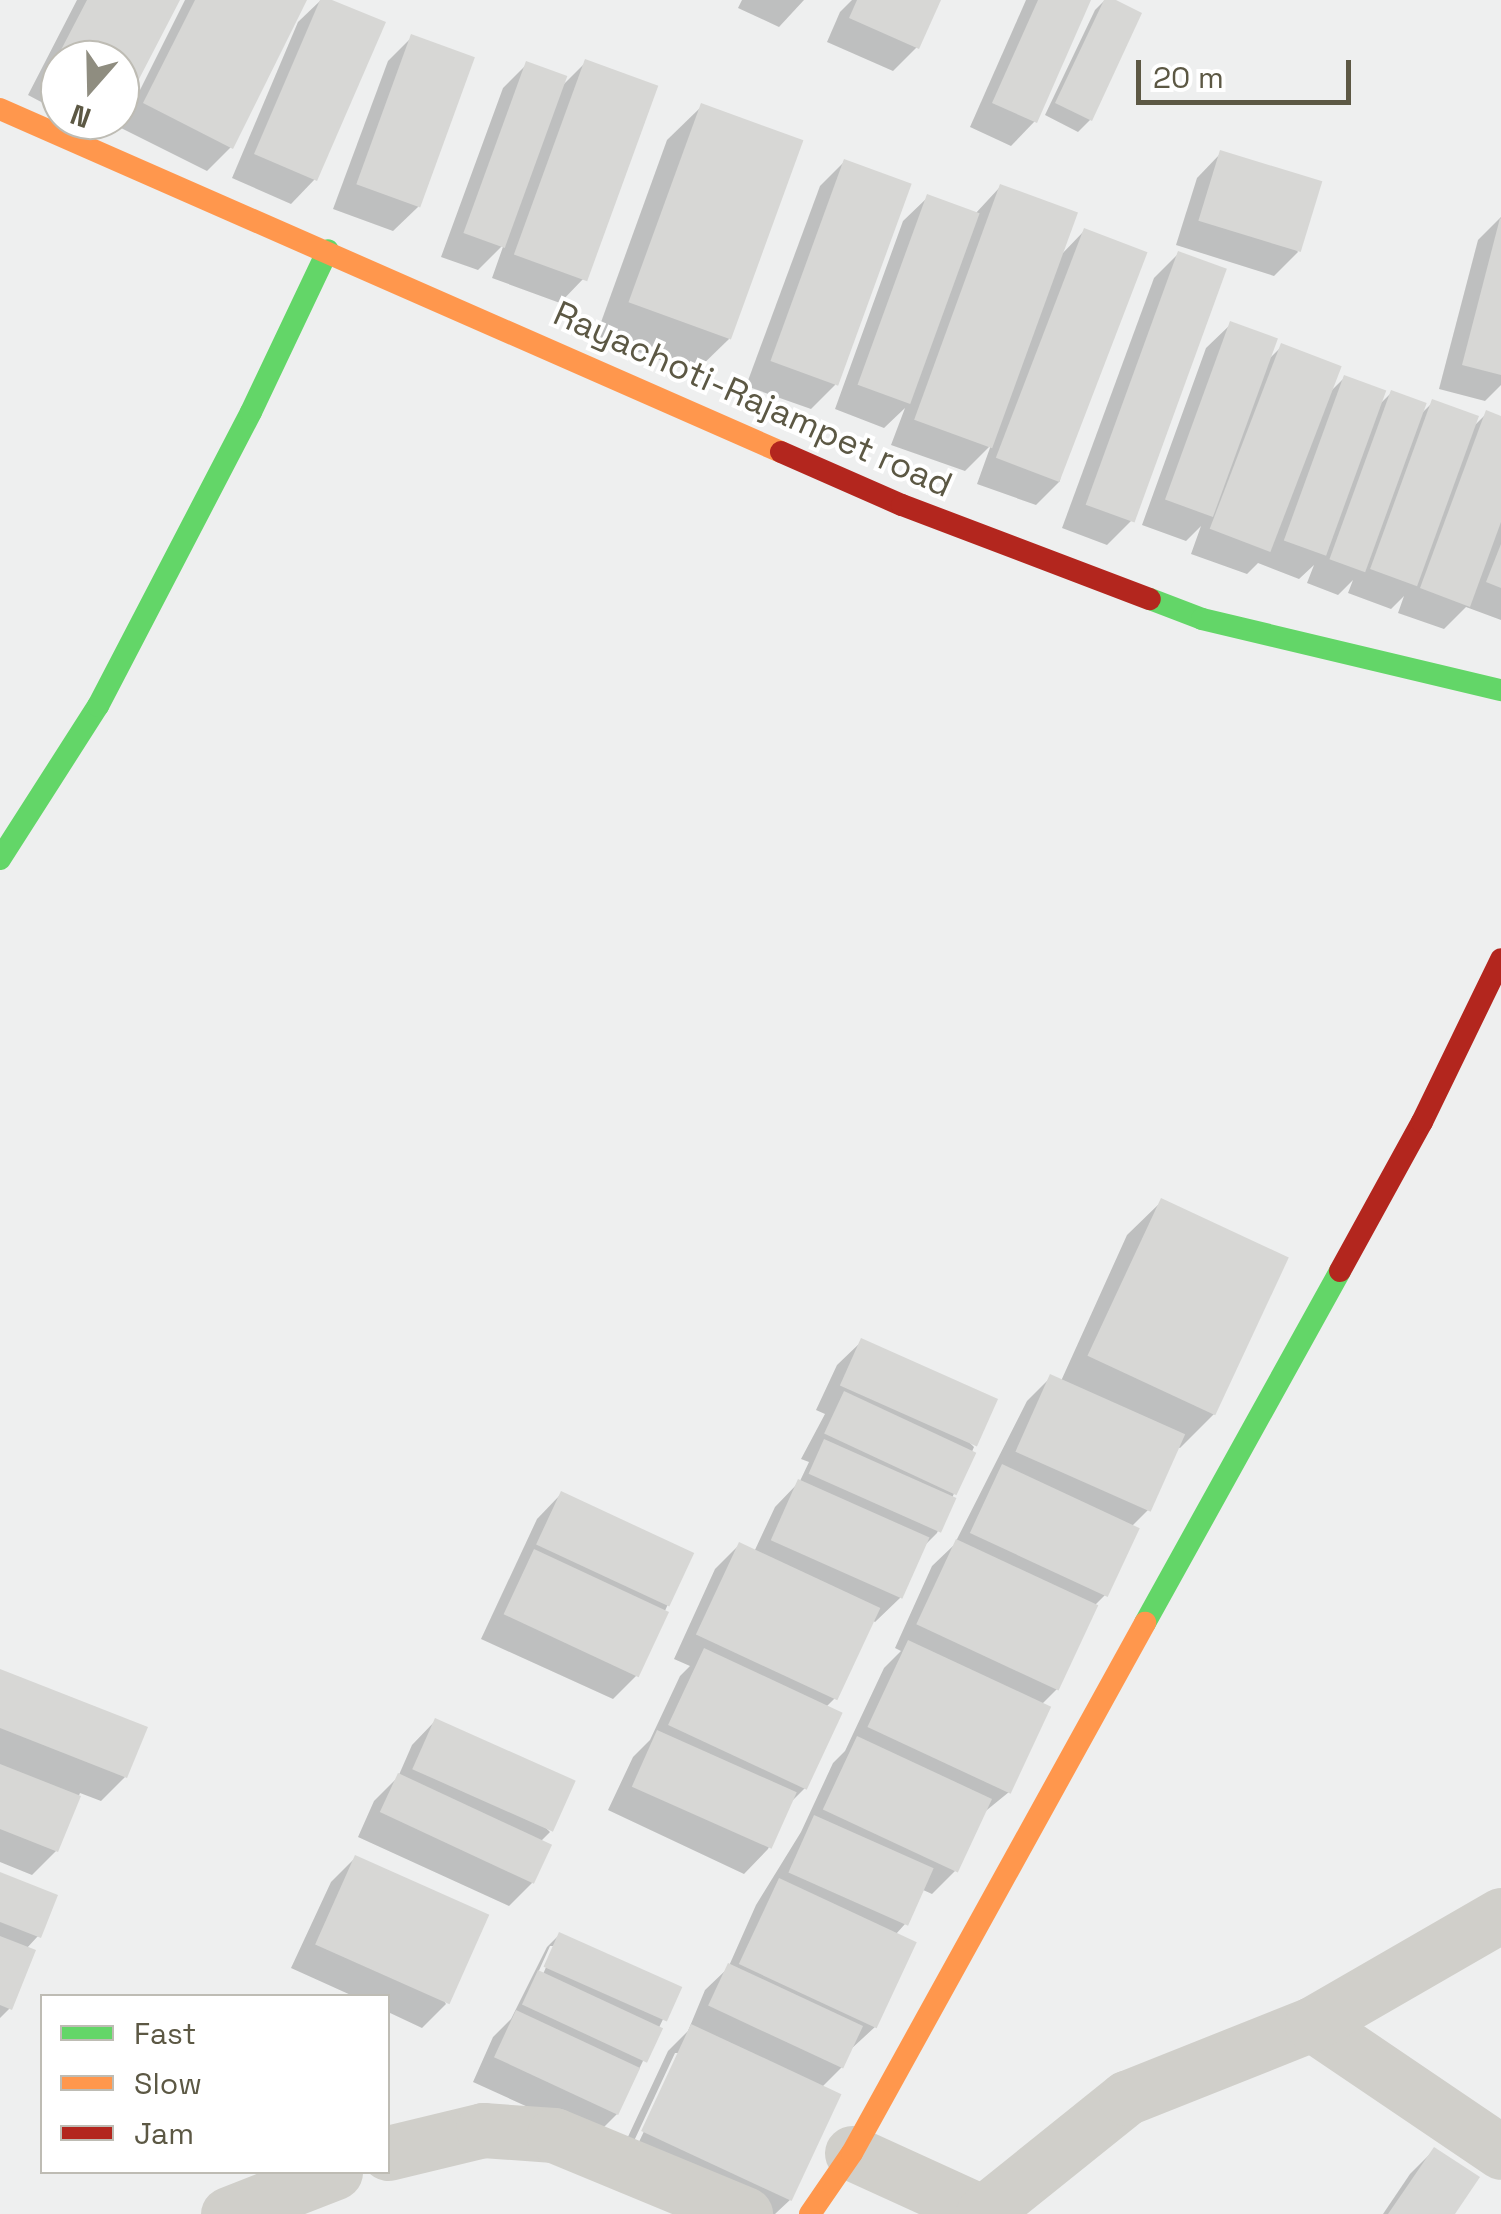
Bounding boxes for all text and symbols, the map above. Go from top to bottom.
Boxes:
north arrow [40,40,140,140]
scale bar [1141,40,1356,102]
text: 20 m [1153,58,1224,97]
text: N [65,96,95,136]
street label: Rayachoti-Rajampet road [547,292,959,506]
legend [40,1994,390,2174]
text: Fast [134,2014,196,2053]
text: Slow [134,2064,202,2103]
text: Jam [134,2114,194,2153]

